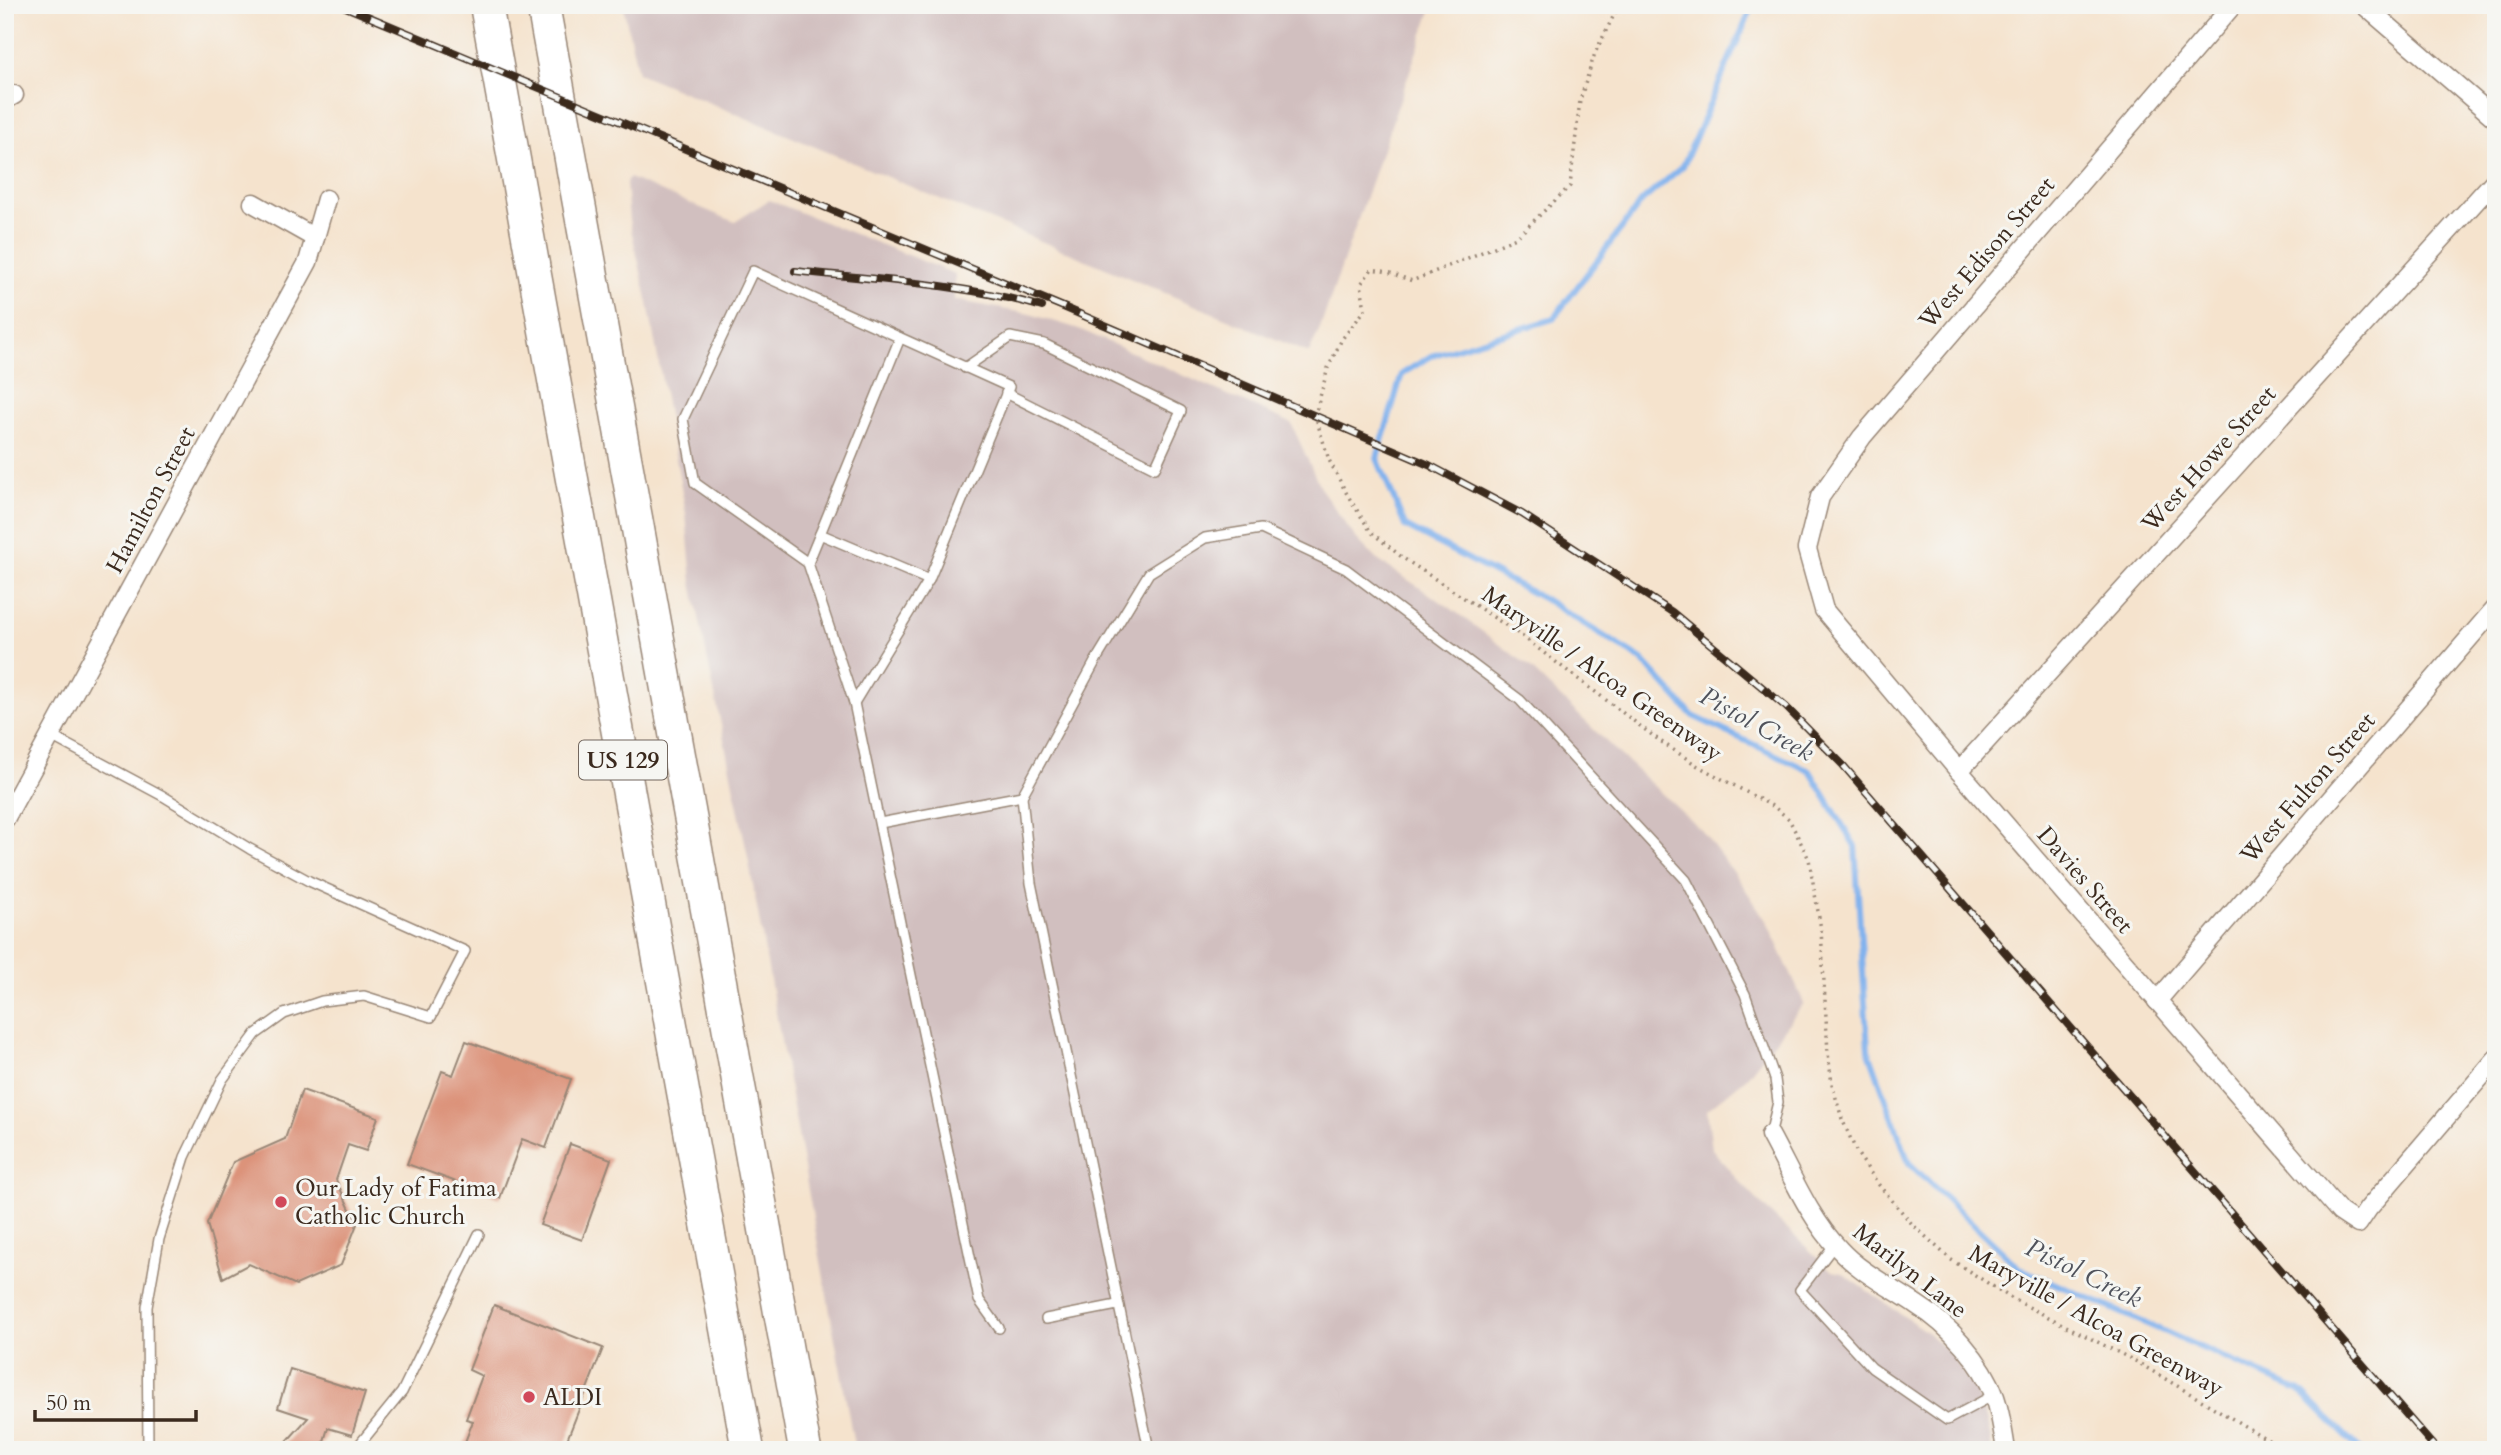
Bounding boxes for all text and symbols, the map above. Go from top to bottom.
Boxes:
street label: West Edison Street [1911,169,2063,337]
street label: West Howe Street [2134,378,2284,540]
street label: Hamilton Street [98,420,204,579]
street label: Maryville / Alcoa Greenway [1475,578,1729,770]
water label: Pistol Creek [1694,678,1820,770]
street label: West Fulton Street [2232,705,2383,872]
road number: US 129 [579,740,667,780]
street label: Davies Street [2029,819,2141,941]
place label: Our Lady of Fatima Catholic Church [295,1172,497,1233]
marker: Our Lady of Fatima Catholic Church [273,1194,289,1210]
street label: Marilyn Lane [1846,1216,1974,1326]
water label: Pistol Creek [2020,1230,2148,1316]
street label: Maryville / Alcoa Greenway [1963,1237,2230,1405]
scale bar [35,1378,196,1422]
place label: ALDI [543,1381,602,1414]
text: 50 m [46,1389,91,1418]
marker: ALDI [521,1389,537,1405]

